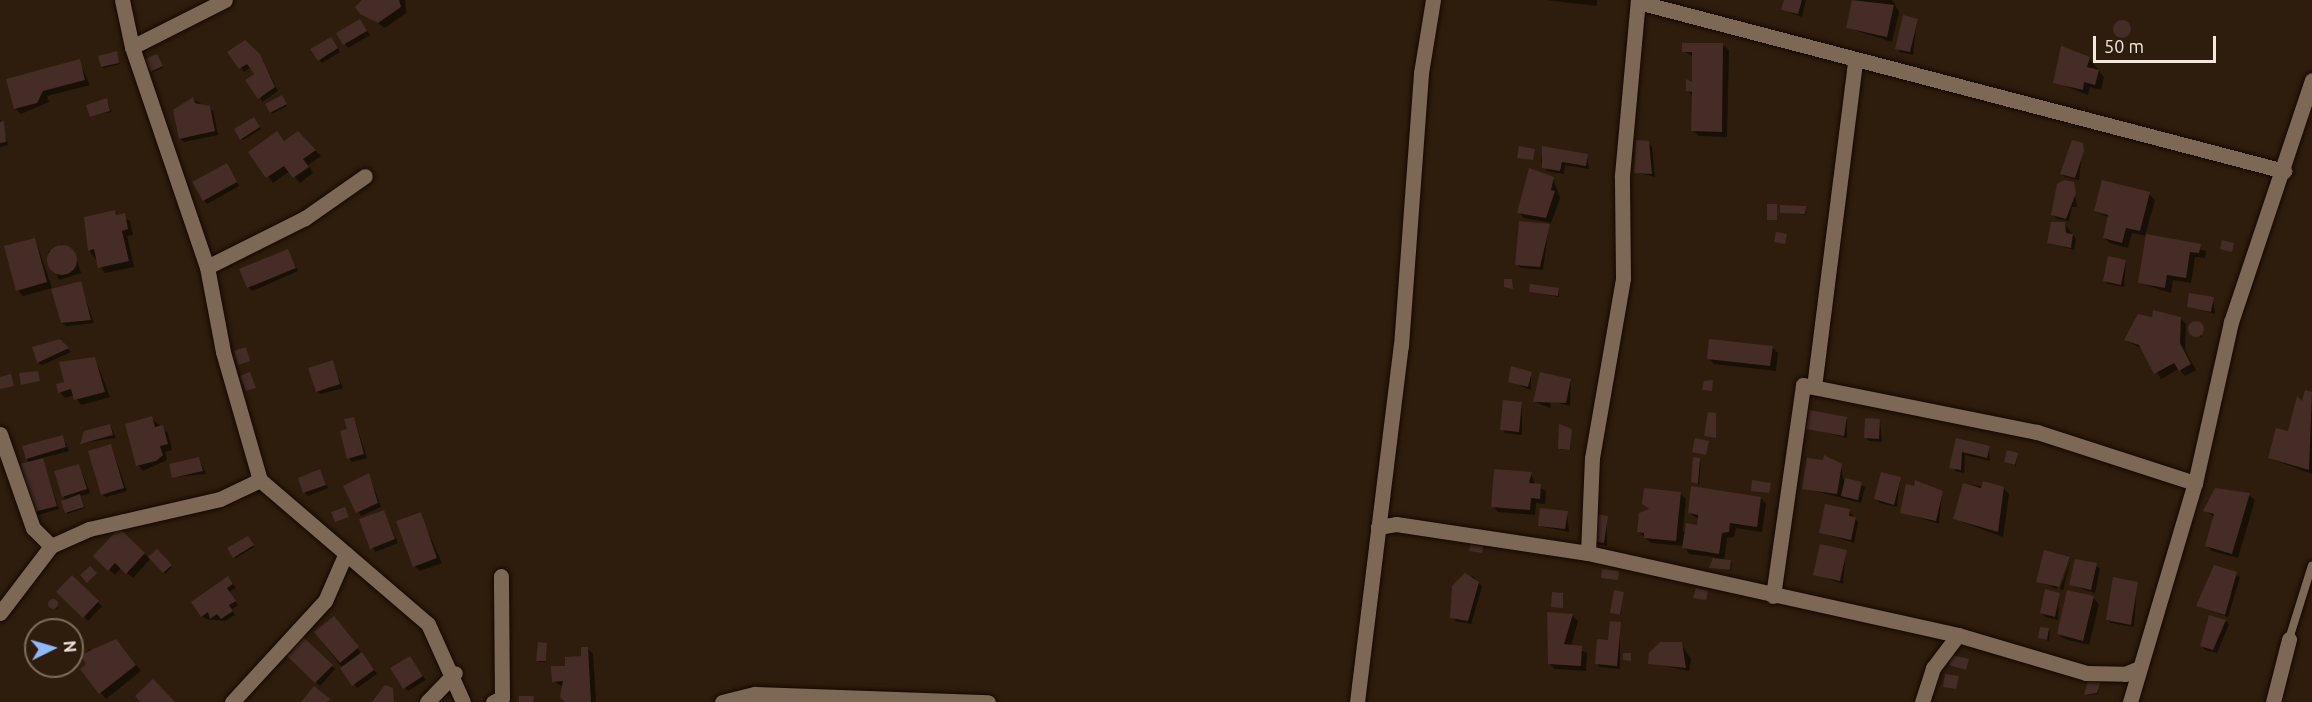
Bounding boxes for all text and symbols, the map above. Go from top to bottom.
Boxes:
scale bar [2096,24,2219,62]
text: 50 m [2104,36,2144,56]
north arrow [24,618,84,678]
text: N [60,640,79,653]

